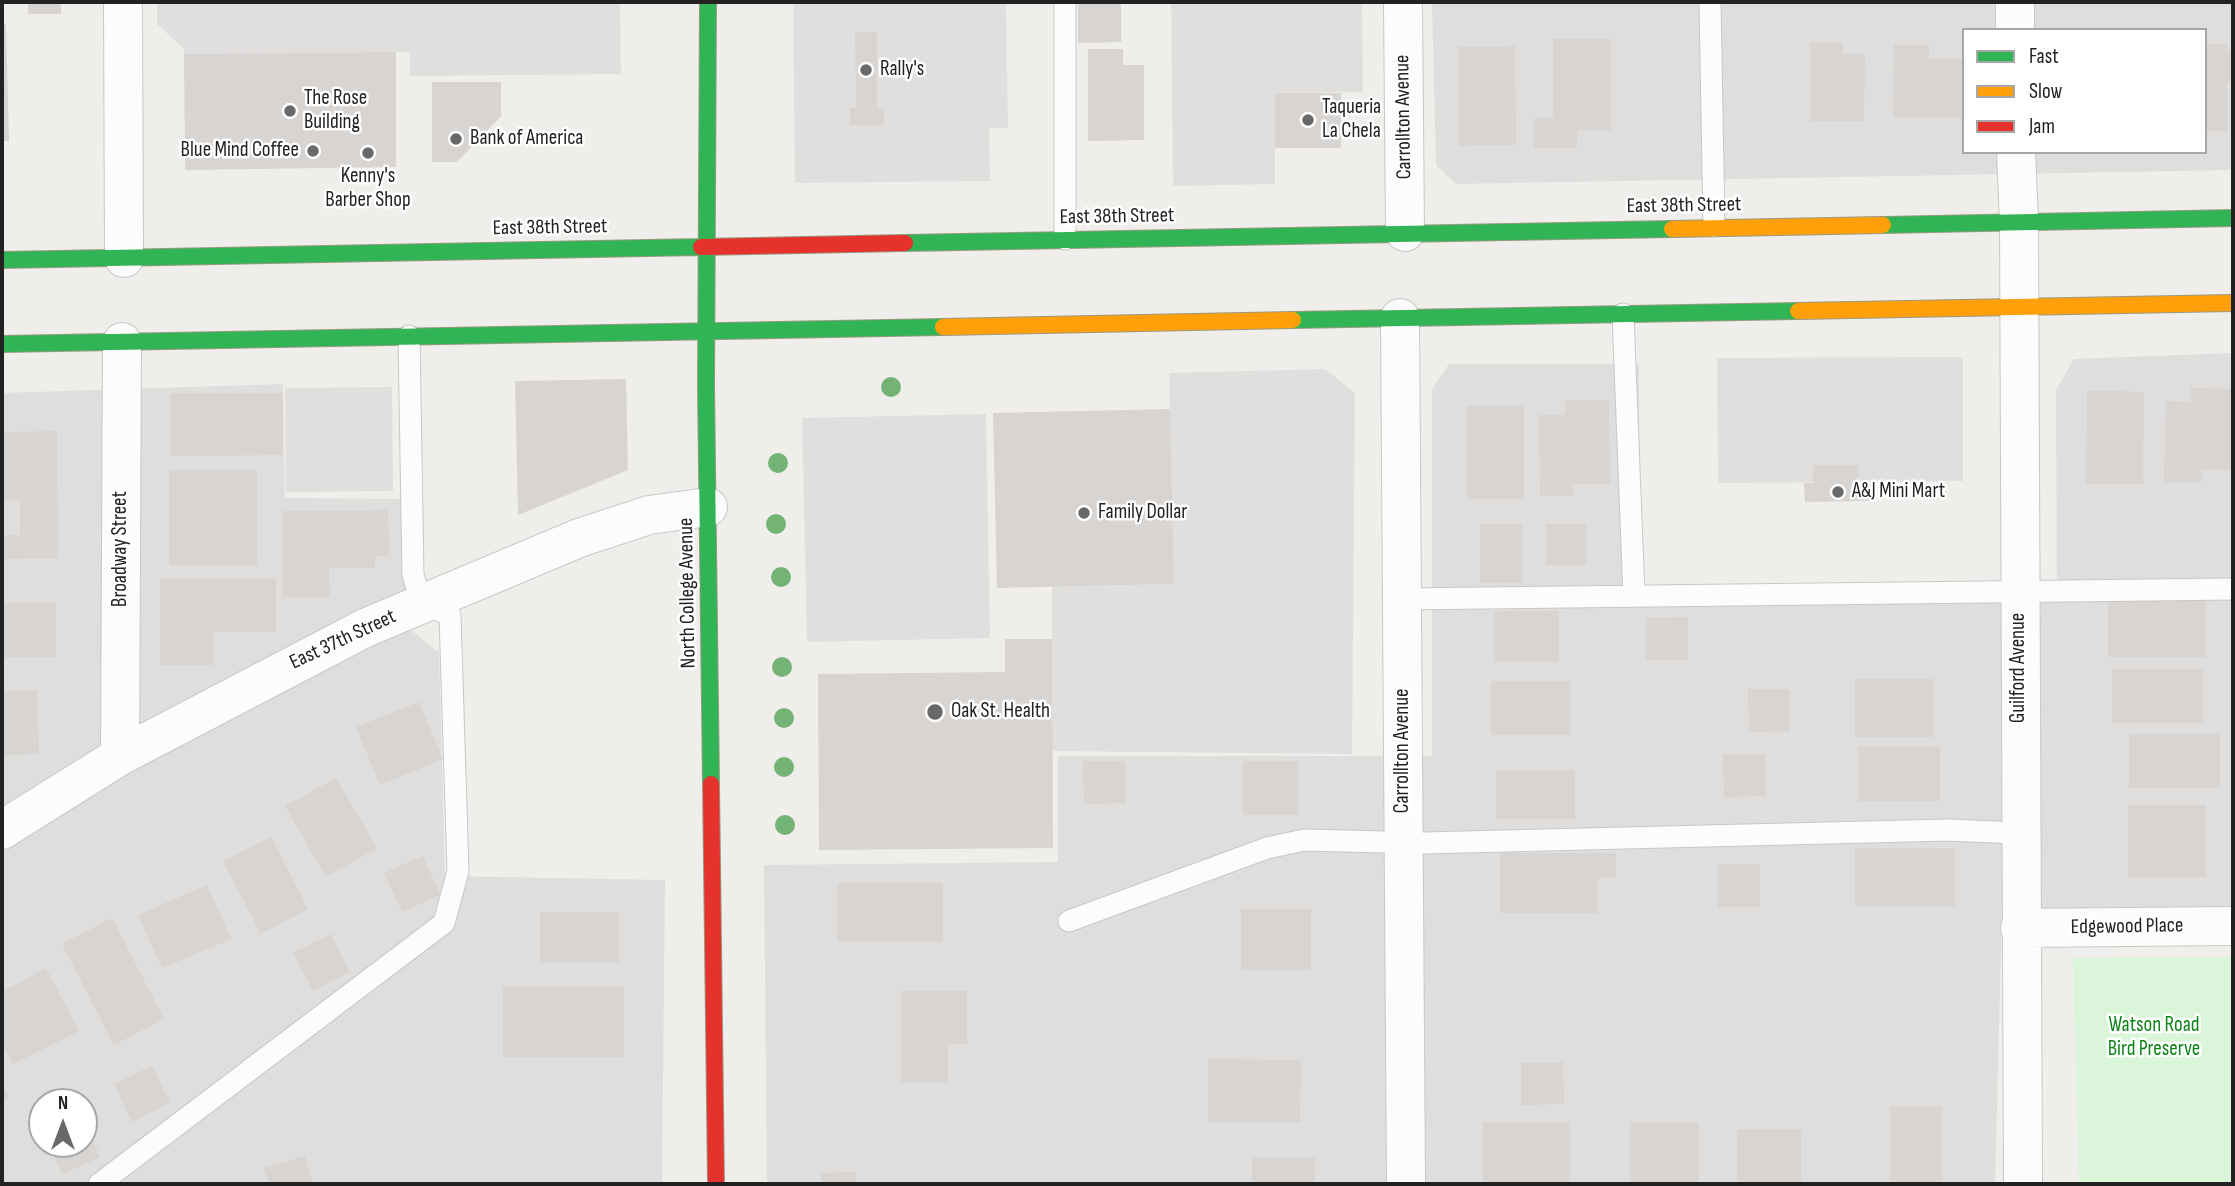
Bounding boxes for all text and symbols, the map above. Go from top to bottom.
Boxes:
legend [1962,28,2207,154]
text: Fast [2029,44,2059,69]
street label: Carrollton Avenue [1390,54,1418,180]
place label: Rally's [880,57,924,83]
marker: Rally's [858,62,874,78]
text: Slow [2029,79,2062,104]
place label: The Rose Building [304,86,367,136]
place label: Taqueria La Chela [1322,95,1381,145]
marker: The Rose Building [282,103,298,119]
marker: Taqueria La Chela [1300,112,1316,128]
text: Jam [2029,114,2055,139]
place label: Bank of America [470,126,583,152]
marker: Bank of America [448,131,464,147]
place label: Blue Mind Coffee [181,138,299,164]
marker: Blue Mind Coffee [305,143,321,159]
marker: Kenny's Barber Shop [360,145,376,161]
place label: Kenny's Barber Shop [325,164,411,214]
street label: East 38th Street [1626,192,1742,220]
street label: East 38th Street [1059,203,1175,231]
street label: East 38th Street [492,214,608,242]
place label: A&J Mini Mart [1852,479,1945,505]
marker: A&J Mini Mart [1830,484,1846,500]
street label: Broadway Street [108,491,134,607]
place label: Family Dollar [1098,500,1187,526]
marker: Family Dollar [1076,505,1092,521]
street label: North College Avenue [674,517,702,669]
street label: East 37th Street [286,604,400,676]
street label: Guilford Avenue [2006,613,2032,723]
street label: Carrollton Avenue [1390,689,1416,813]
place label: Oak St. Health [951,699,1050,725]
marker: Oak St. Health [925,702,945,722]
street label: Edgewood Place [2070,913,2184,941]
park label: Watson Road Bird Preserve [2108,1013,2200,1063]
north arrow [28,1088,98,1158]
text: N [58,1092,68,1115]

